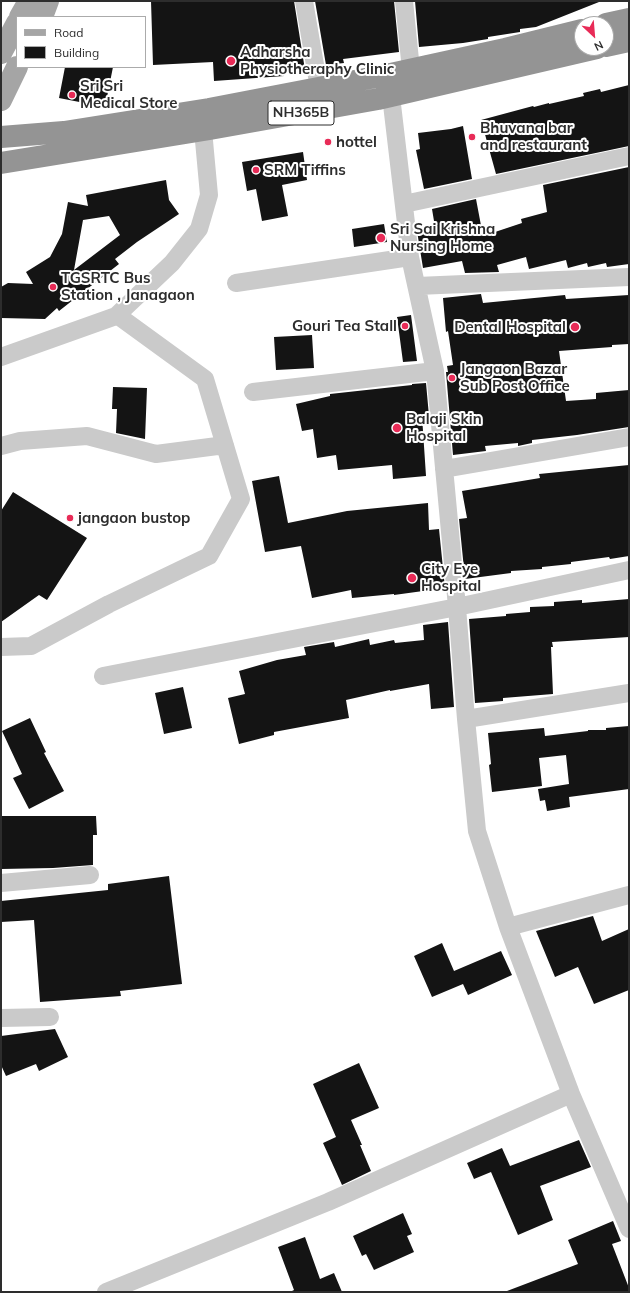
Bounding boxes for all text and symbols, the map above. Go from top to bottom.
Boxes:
legend [16,16,146,68]
north arrow [574,16,614,56]
text: Road [54,25,83,40]
text: N [592,38,606,54]
place label: Adharsha Physiotheraphy Clinic [240,43,394,78]
text: Building [54,45,99,60]
marker: Adharsha Physiotheraphy Clinic [225,55,237,67]
place label: Sri Sri Medical Store [80,77,177,112]
marker: Sri Sri Medical Store [67,90,77,100]
road number: NH365B [268,101,334,125]
place label: Bhuvana bar and restaurant [480,119,587,154]
marker: Bhuvana bar and restaurant [467,132,477,142]
place label: hottel [336,133,377,151]
marker: hottel [323,137,333,147]
place label: SRM Tiffins [264,161,346,179]
marker: SRM Tiffins [251,165,261,175]
place label: Sri Sai Krishna Nursing Home [390,220,495,255]
marker: Sri Sai Krishna Nursing Home [375,232,387,244]
place label: TGSRTC Bus Station , Janagaon [61,269,195,304]
marker: TGSRTC Bus Station , Janagaon [48,282,58,292]
place label: Gouri Tea Stall [292,317,397,335]
place label: Dental Hospital [454,318,566,336]
marker: Gouri Tea Stall [400,321,410,331]
marker: Dental Hospital [569,321,581,333]
place label: Jangaon Bazar Sub Post Office [460,360,570,395]
marker: Jangaon Bazar Sub Post Office [447,373,457,383]
place label: Balaji Skin Hospital [406,410,482,445]
marker: Balaji Skin Hospital [391,422,403,434]
place label: jangaon bustop [78,509,190,527]
marker: jangaon bustop [65,513,75,523]
place label: City Eye Hospital [421,560,481,595]
marker: City Eye Hospital [406,572,418,584]

